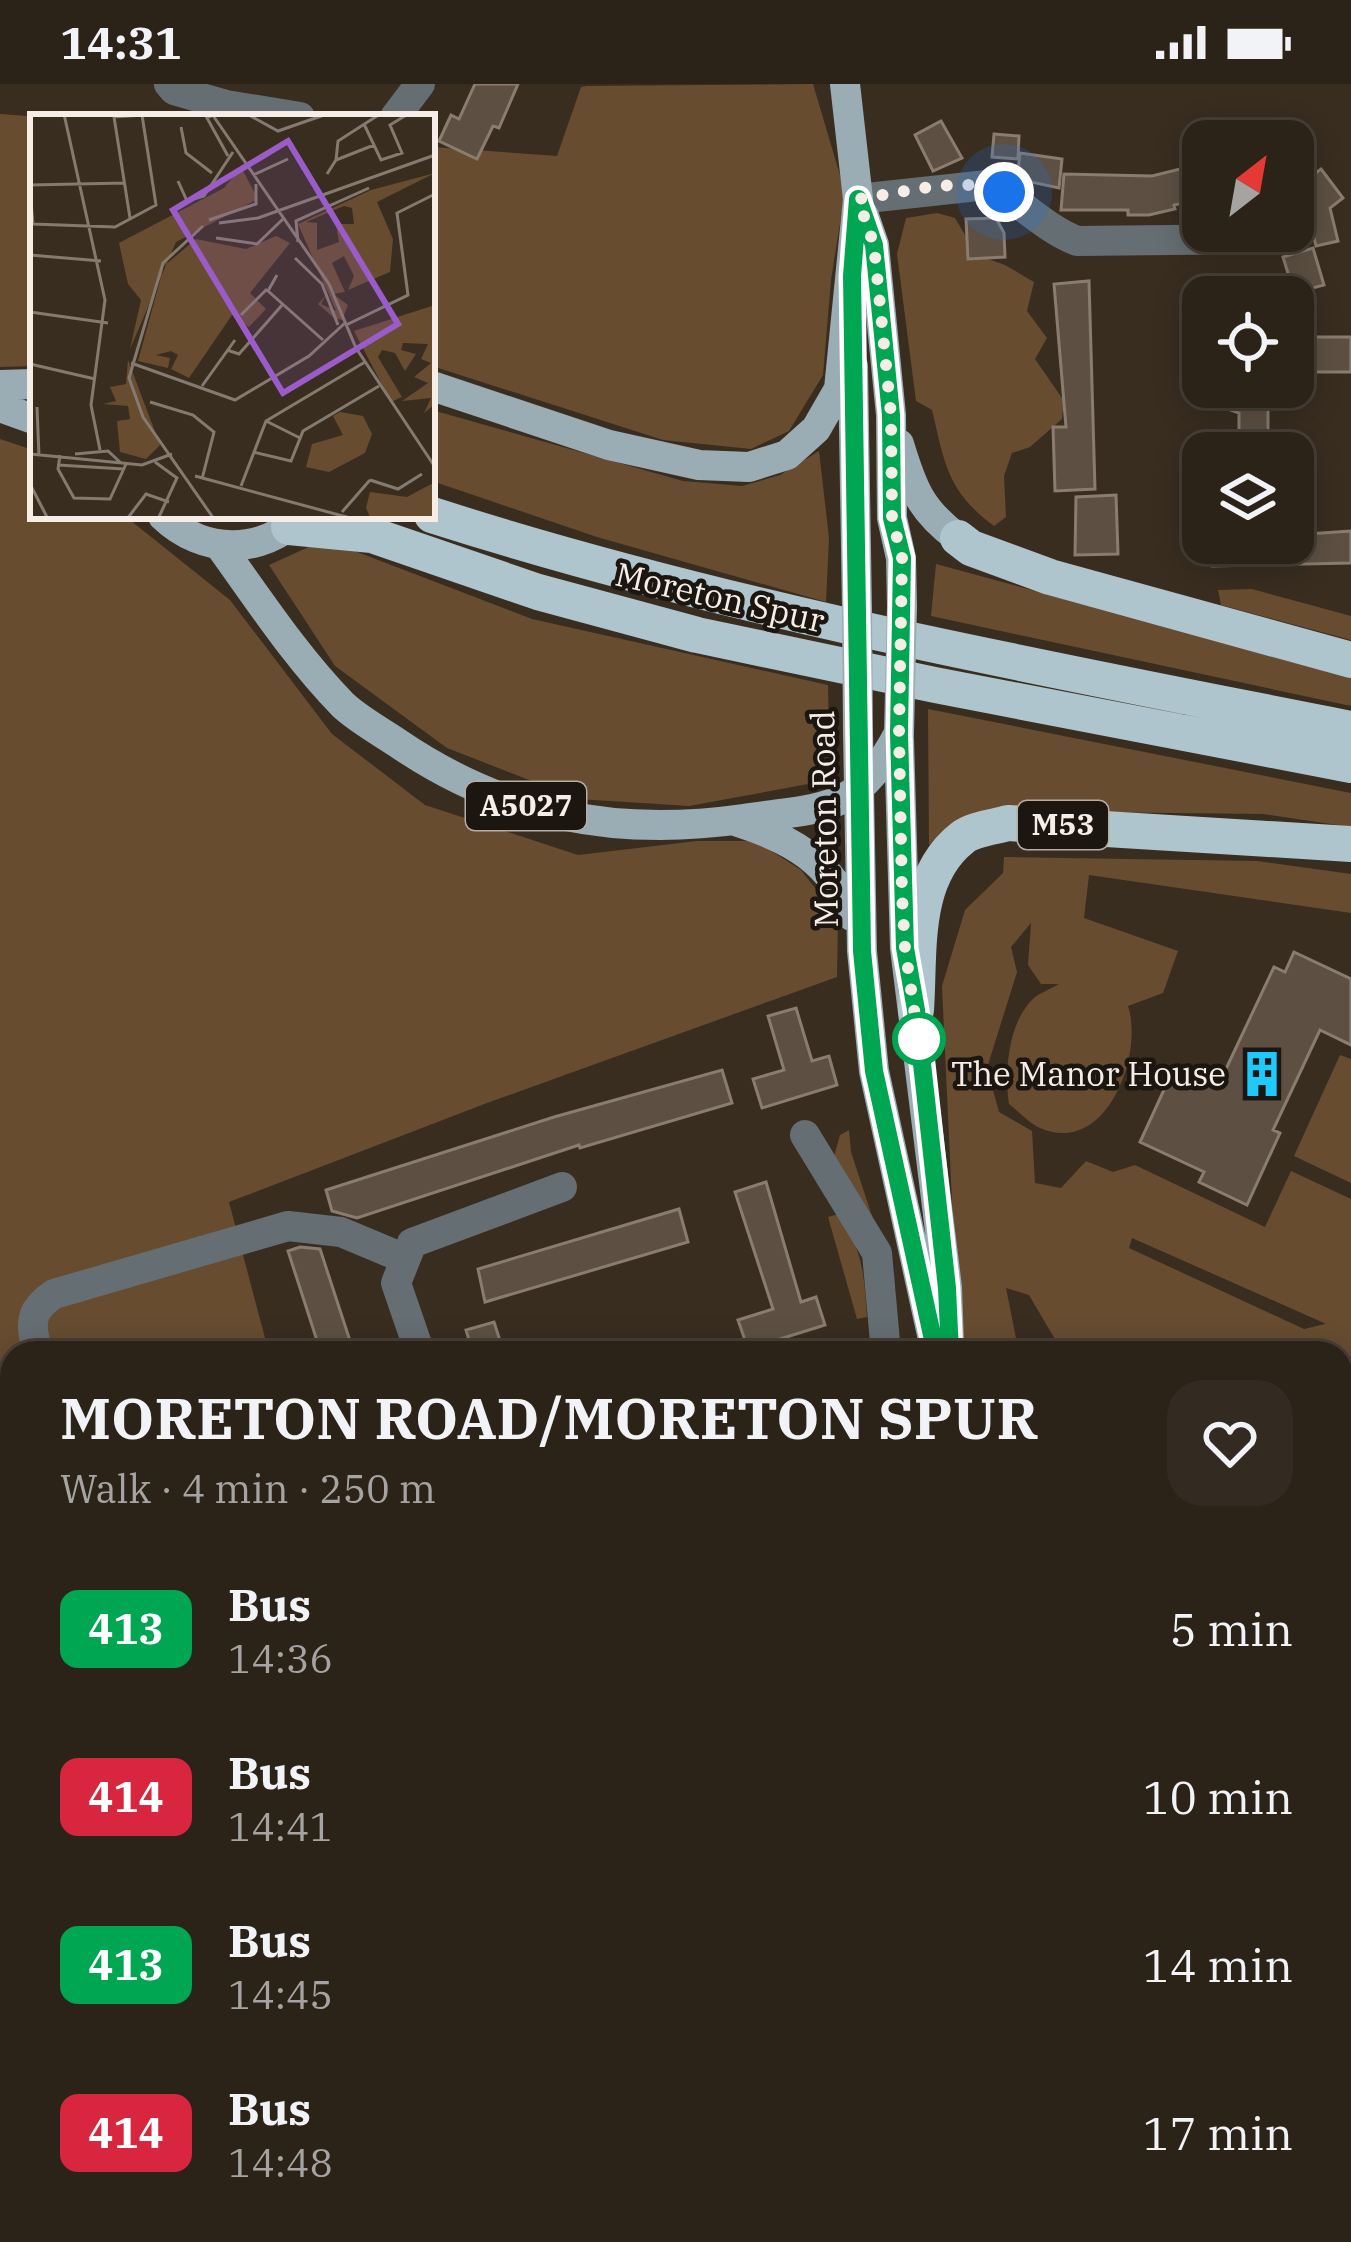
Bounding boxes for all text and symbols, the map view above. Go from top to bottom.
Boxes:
text: 14:31 [60,13,182,71]
inset map [30,114,435,519]
north arrow [1182,120,1314,252]
map controls [1182,120,1314,564]
your location [974,162,1034,222]
button: locate [1182,276,1314,408]
button: layers [1182,432,1314,564]
street label: Moreton Spur [611,552,829,642]
street label: Moreton Road [800,710,847,928]
road number: A5027 [466,782,586,830]
road number: M53 [1018,801,1108,849]
unlabelled marker [894,1014,944,1064]
building icon: The Manor House [1237,1049,1287,1099]
place label: The Manor House [951,1052,1226,1095]
button: heart [1167,1380,1293,1506]
text: MORETON ROAD/MORETON SPUR [60,1381,1038,1455]
text: Walk · 4 min · 250 m [60,1463,436,1514]
text: Bus [228,1575,311,1633]
text: 5 min [1170,1600,1293,1658]
text: 413 [88,1601,164,1656]
text: 14:36 [228,1633,333,1684]
text: Bus [228,1743,311,1801]
text: 10 min [1143,1768,1293,1826]
text: 414 [88,1769,164,1824]
text: 14:41 [228,1801,333,1852]
text: Bus [228,1911,311,1969]
text: 14 min [1143,1936,1293,1994]
text: 413 [88,1937,164,1992]
text: 14:45 [228,1969,333,2020]
text: Bus [228,2079,311,2137]
text: 17 min [1143,2104,1293,2162]
text: 414 [88,2105,164,2160]
text: 14:48 [228,2137,333,2188]

